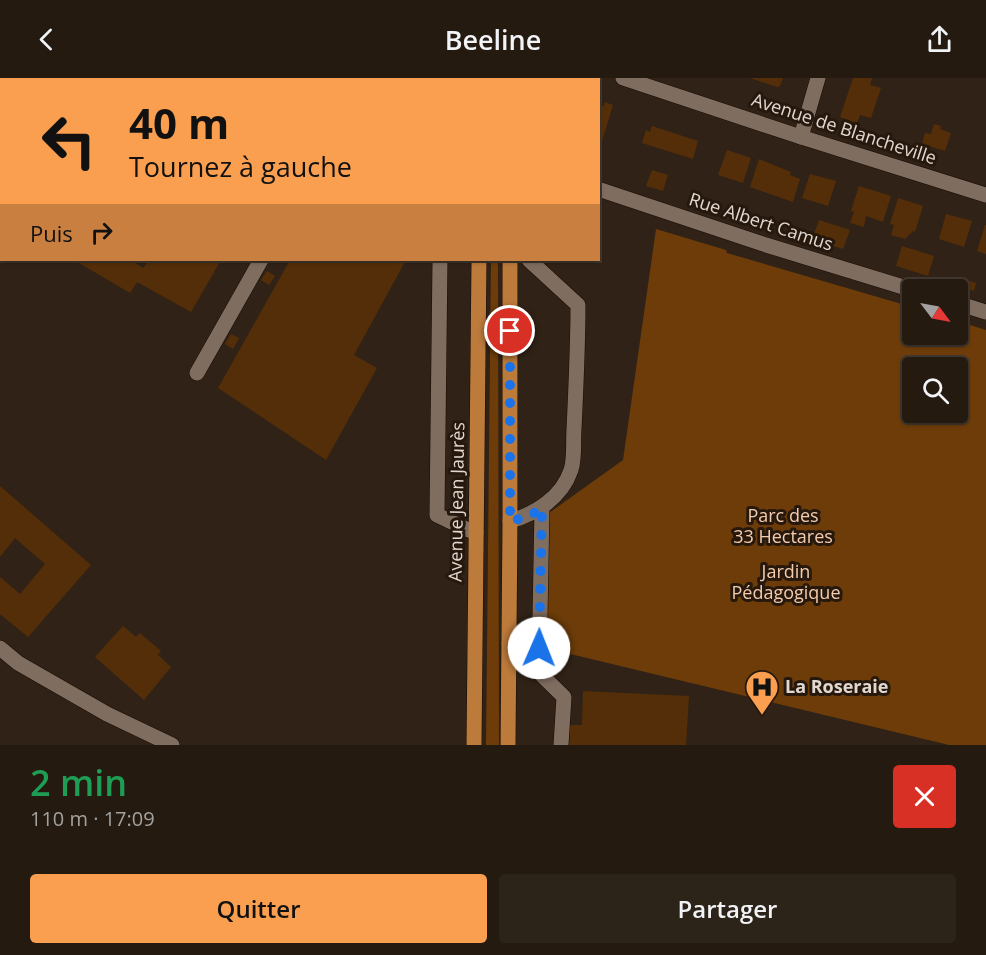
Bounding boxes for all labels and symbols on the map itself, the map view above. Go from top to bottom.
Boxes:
street label: Avenue de Blancheville [749,87,940,169]
street label: Rue Albert Camus [686,186,836,256]
north arrow [902,279,968,345]
pin [484,305,535,356]
street label: Avenue Jean Jaurès [443,422,469,582]
park label: Parc des 33 Hectares [733,503,833,548]
park label: Jardin Pédagogique [731,559,841,604]
position arrow [507,616,571,680]
hospital icon: La Roseraie [744,669,780,716]
place label: La Roseraie [785,674,889,698]

